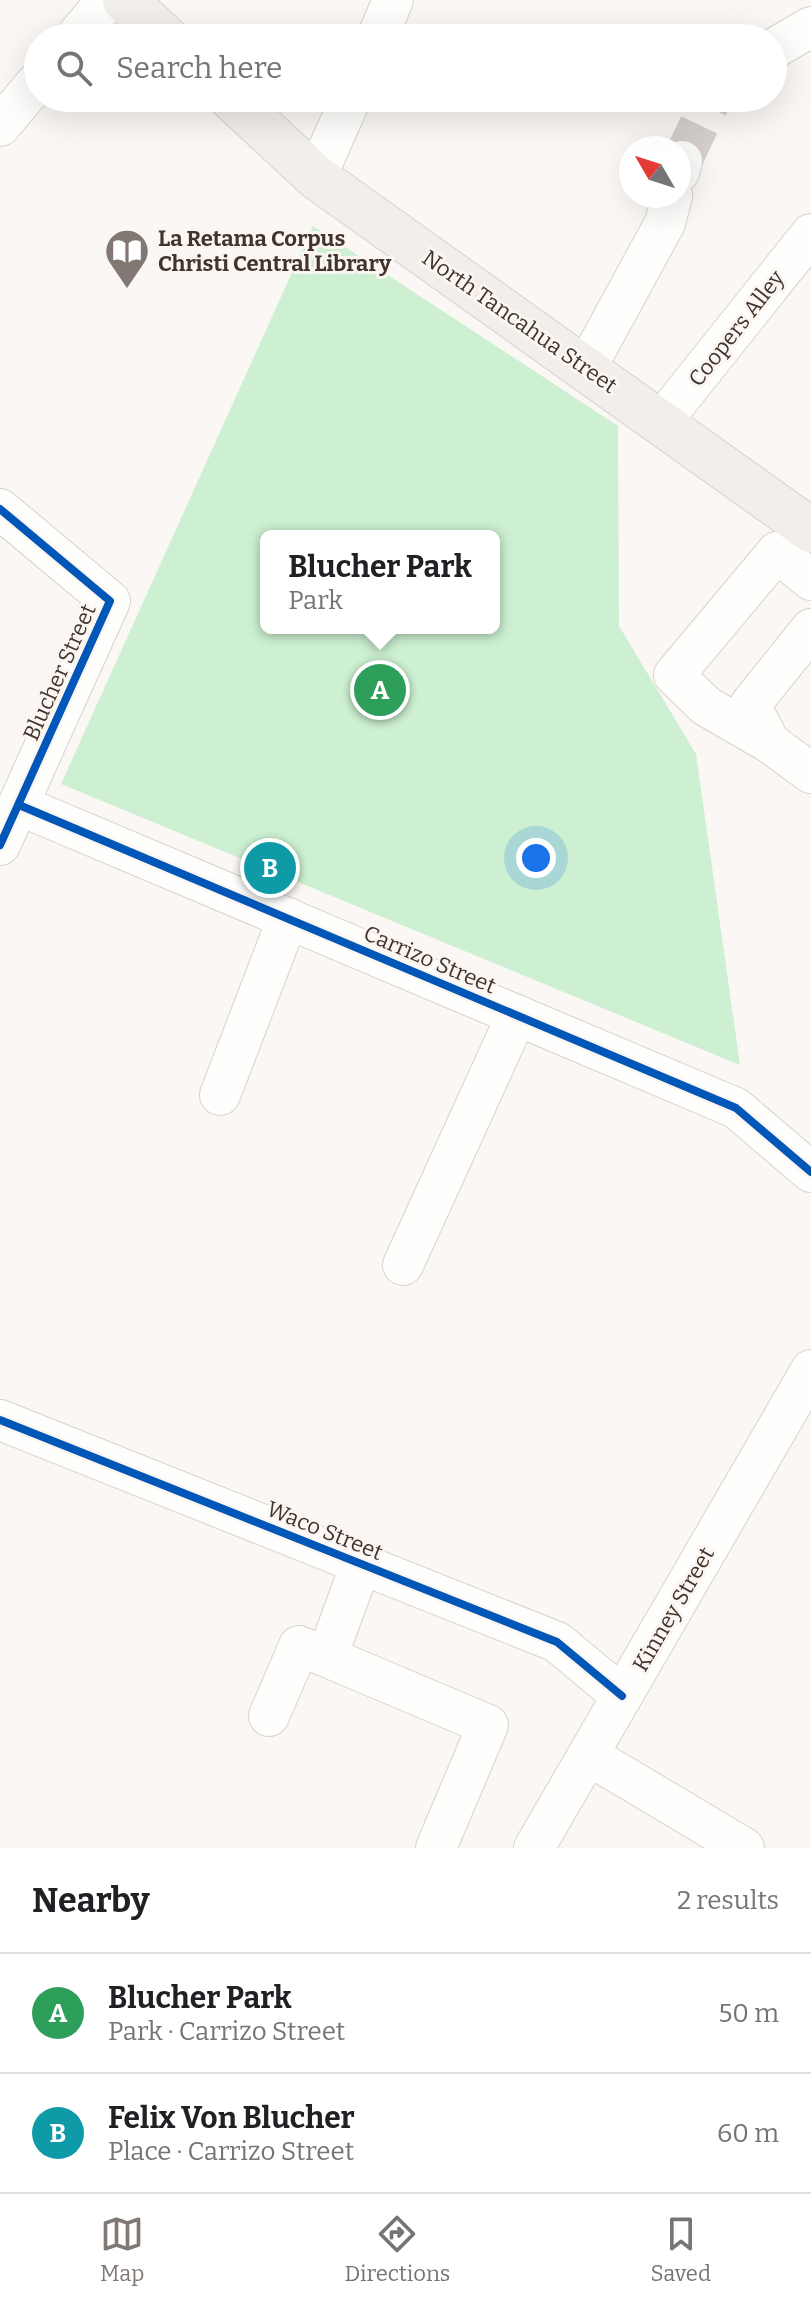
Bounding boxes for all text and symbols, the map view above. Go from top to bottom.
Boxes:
search box [24,24,787,112]
icon: search [52,46,96,90]
text: Search here [116,50,283,86]
north arrow [619,136,691,208]
place label: La Retama Corpus Christi Central Library [158,225,392,277]
library icon: La Retama Corpus Christi Central Library [103,227,151,290]
street label: North Tancahua Street [417,244,622,399]
street label: Coopers Alley [683,265,790,392]
popup [260,530,500,634]
text: Blucher Park [288,549,472,585]
text: Park [288,585,343,616]
street label: Blucher Street [17,600,102,745]
pin: A [354,660,406,720]
pin: B [244,838,296,898]
your location [516,838,556,878]
street label: Carrizo Street [360,919,500,999]
street label: Waco Street [263,1495,387,1566]
street label: Kinney Street [627,1542,720,1676]
text: Nearby [32,1880,150,1921]
text: 2 results [677,1885,779,1916]
text: Blucher Park [108,1980,292,2016]
text: A [49,1998,67,2029]
text: 50 m [718,1998,779,2029]
text: Park · Carrizo Street [108,2016,345,2047]
text: Felix Von Blucher [108,2100,355,2136]
text: B [50,2118,66,2149]
text: 60 m [717,2118,779,2149]
text: Place · Carrizo Street [108,2136,354,2167]
tab: Map [100,2212,144,2287]
tab: Directions [345,2212,450,2287]
tab: Saved [651,2212,711,2287]

